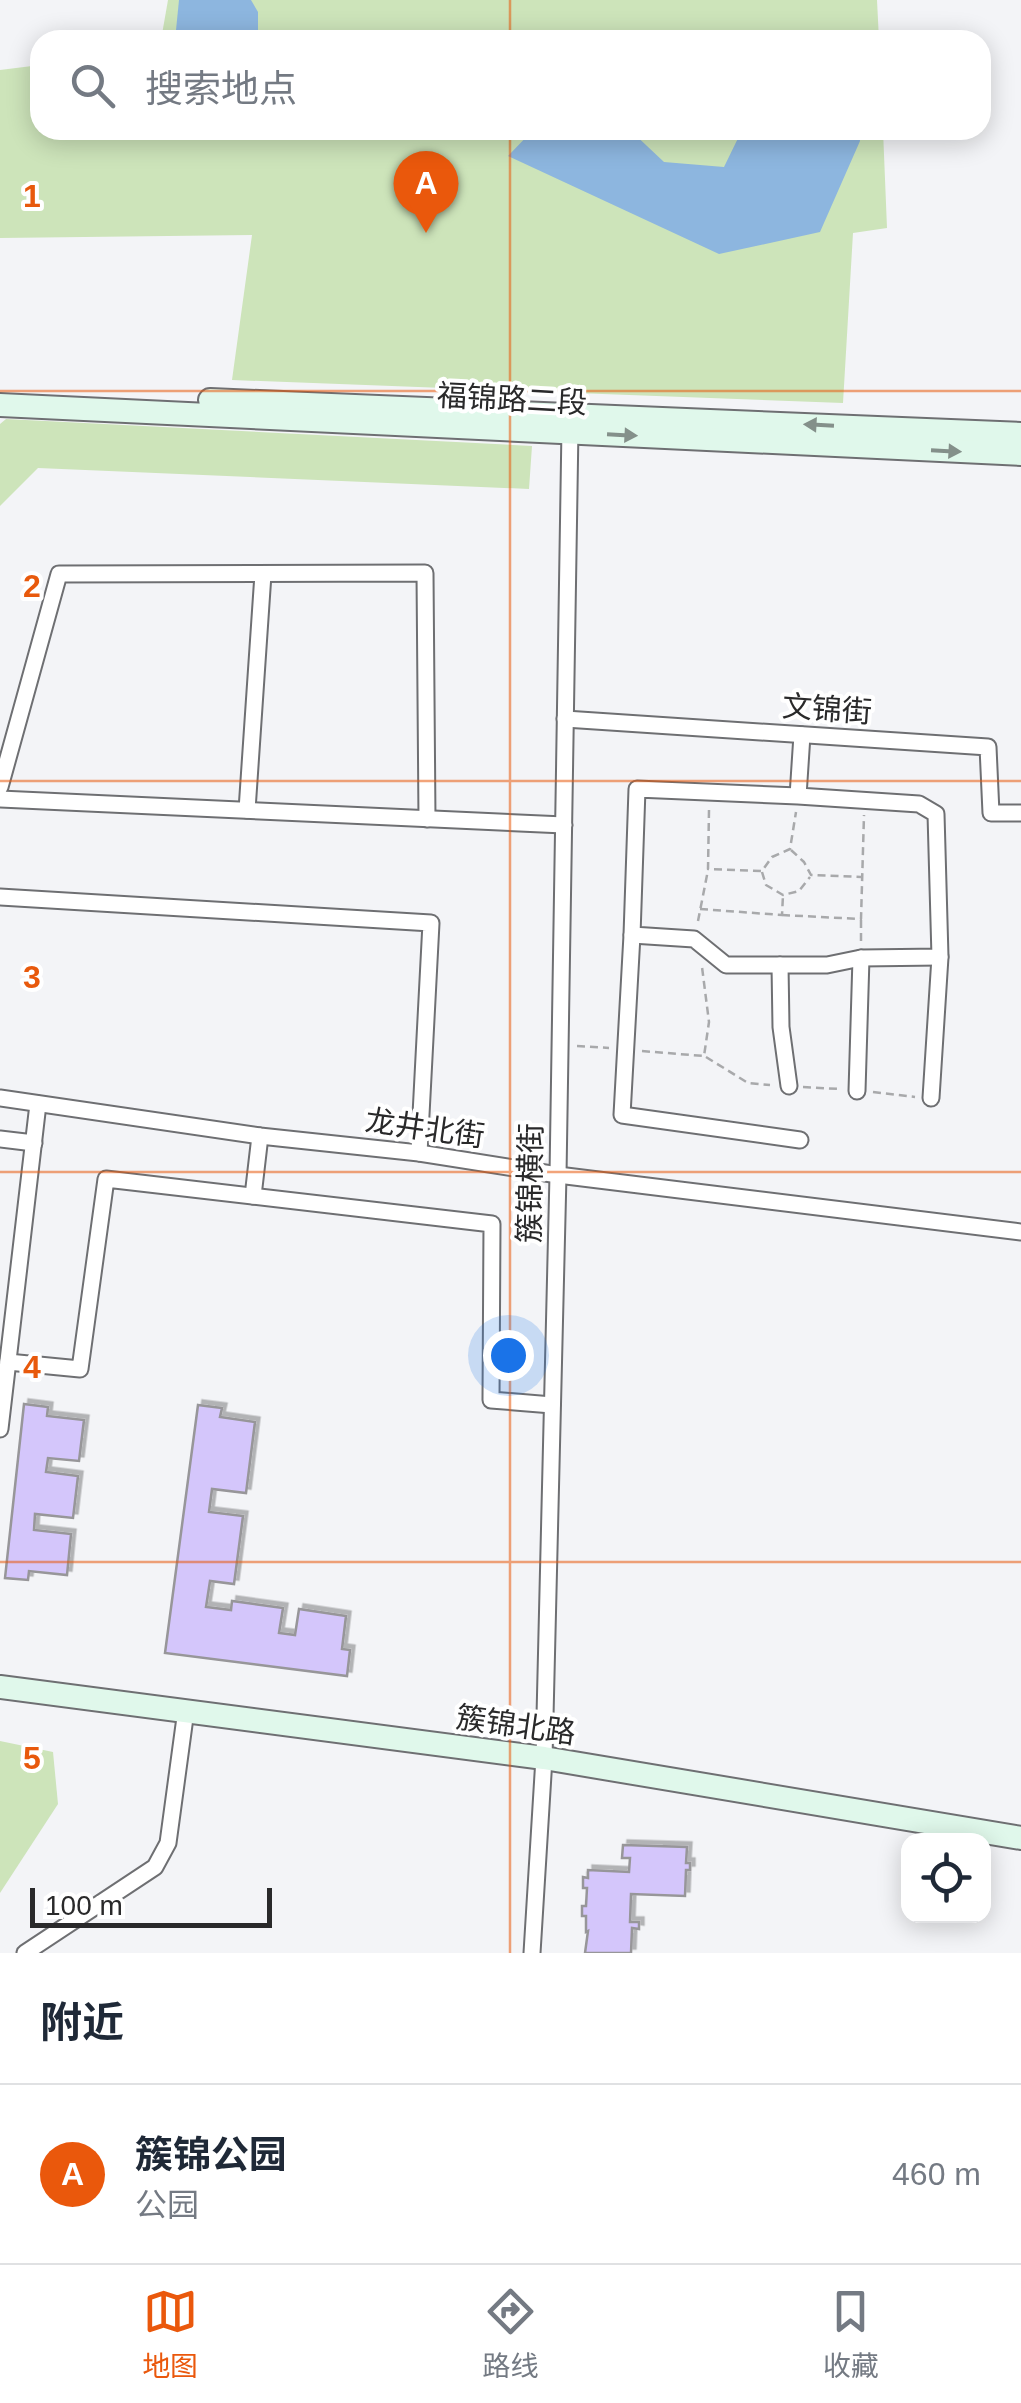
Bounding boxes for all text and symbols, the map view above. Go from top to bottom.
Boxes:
search box [30,30,991,140]
icon: search [65,58,120,113]
text: 搜索地点 [145,68,297,110]
pin: A [394,150,458,233]
text: 1 [23,178,41,214]
street label: 福锦路二段 [436,379,588,419]
one-way arrow [802,416,834,432]
one-way arrow [606,427,638,443]
one-way arrow [931,443,963,459]
text: 2 [23,568,41,604]
street label: 文锦街 [781,689,873,729]
text: 3 [23,959,41,995]
street label: 龙井北街 [363,1103,487,1153]
street label: 簇锦横街 [512,1123,548,1243]
your location [483,1330,534,1381]
text: 4 [23,1349,41,1385]
street label: 簇锦北路 [454,1700,578,1750]
text: 5 [23,1740,41,1776]
map controls [901,1833,991,1923]
button: locate [901,1833,991,1923]
scale bar [30,1883,272,1928]
text: 100 m [45,1890,123,1921]
text: 附近 [40,1999,124,2046]
text: 簇锦公园 [135,2134,287,2176]
text: A [61,2156,84,2192]
text: 460 m [892,2156,981,2192]
text: 公园 [135,2187,199,2223]
tab: 地图 [142,2284,198,2384]
tab: 路线 [482,2284,539,2384]
tab: 收藏 [823,2284,879,2384]

